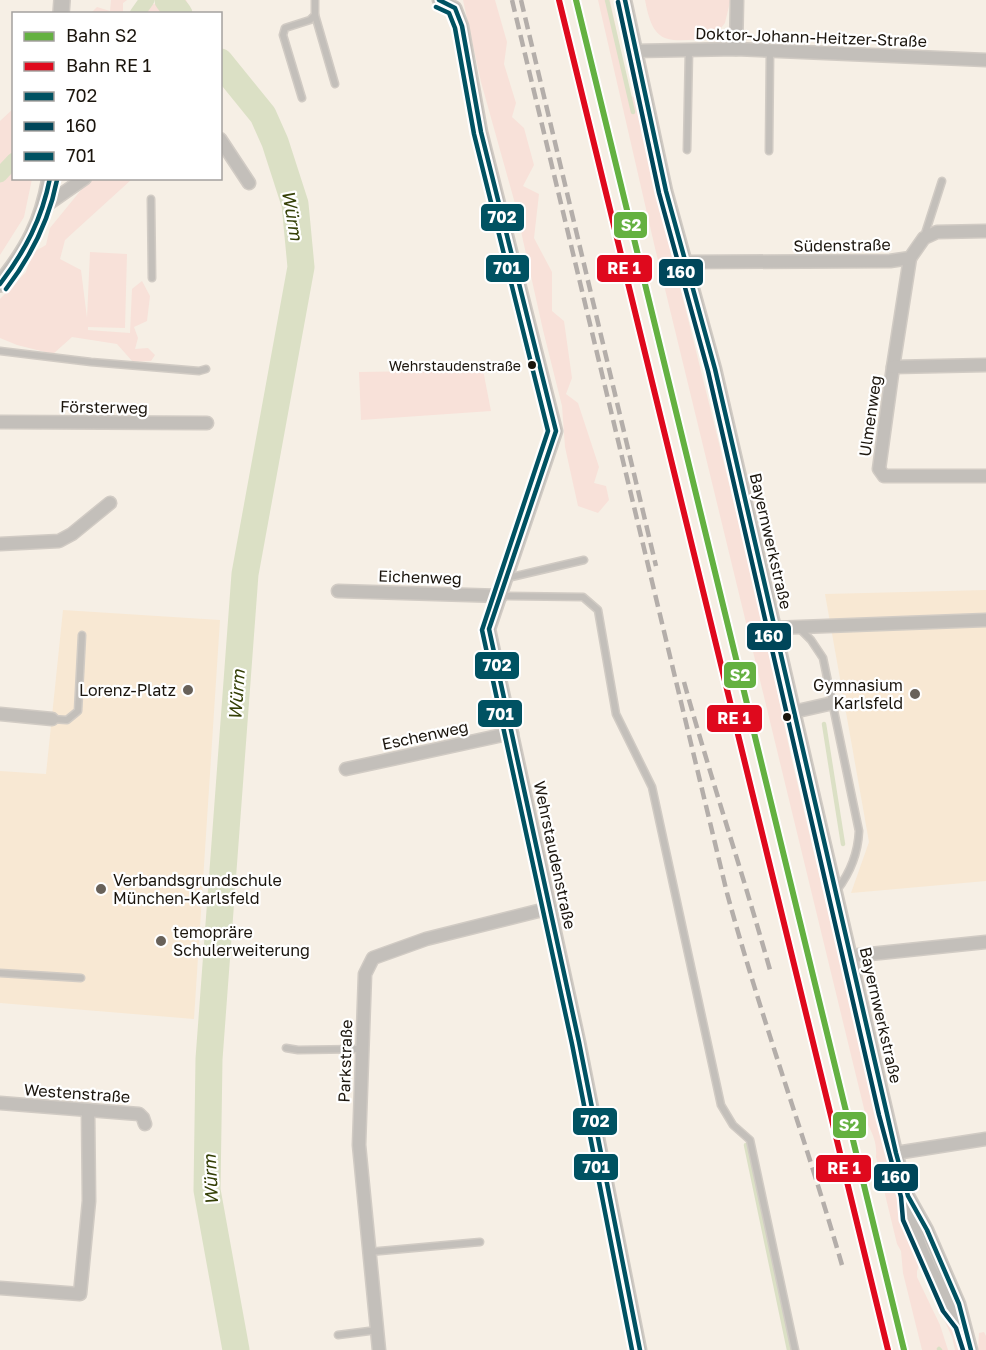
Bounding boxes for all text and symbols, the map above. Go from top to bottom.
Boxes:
legend [12,12,222,180]
street label: Doktor-Johann-Heitzer-Straße [695,23,927,51]
text: Bahn S2 [66,24,137,46]
text: Bahn RE 1 [66,54,152,76]
text: 702 [66,84,97,106]
text: 160 [66,114,97,136]
text: 701 [66,144,96,166]
water label: Würm [278,188,308,243]
line badge: 702 [480,203,525,232]
text: 702 [488,207,517,227]
line badge: S2 [613,211,648,239]
text: S2 [621,215,641,235]
street label: Südenstraße [793,234,891,256]
line badge: 701 [485,254,530,283]
line badge: RE 1 [596,254,653,283]
text: 701 [493,258,521,278]
text: RE 1 [607,258,641,278]
line badge: 160 [658,258,704,287]
text: 160 [667,262,695,282]
place label: Wehrstaudenstraße [389,357,521,374]
marker: Wehrstaudenstraße [526,359,538,371]
street label: Ulmenweg [854,374,886,458]
street label: Försterweg [60,396,148,418]
street label: Bayernwerkstraße [746,471,796,611]
street label: Eichenweg [378,566,462,588]
line badge: 160 [746,622,792,651]
text: 160 [755,626,783,646]
line badge: 702 [474,651,520,680]
text: 702 [483,655,512,675]
line badge: S2 [723,661,757,689]
text: S2 [730,665,750,685]
water label: Würm [223,668,249,721]
place label: Gymnasium Karlsfeld [813,675,903,713]
place label: Lorenz-Platz [79,680,176,700]
marker: Lorenz-Platz [181,683,195,697]
marker: Gymnasium Karlsfeld [908,687,922,701]
line badge: 701 [477,699,523,728]
text: 701 [486,704,514,724]
line badge: RE 1 [706,704,763,733]
text: RE 1 [717,708,751,728]
unlabelled marker [781,711,793,723]
street label: Eschenweg [380,716,470,754]
street label: Wehrstaudenstraße [530,779,580,931]
place label: Verbandsgrundschule München-Karlsfeld [113,870,282,908]
marker: Verbandsgrundschule München-Karlsfeld [94,882,108,896]
place label: temopräre Schulerweiterung [173,922,310,960]
marker: temopräre Schulerweiterung [154,934,168,948]
street label: Bayernwerkstraße [856,945,906,1085]
street label: Parkstraße [334,1019,356,1103]
street label: Westenstraße [23,1079,131,1107]
line badge: 702 [572,1107,618,1136]
text: 702 [581,1111,610,1131]
line badge: S2 [832,1111,867,1139]
text: S2 [839,1115,859,1135]
water label: Würm [198,1153,222,1206]
line badge: 701 [573,1153,619,1181]
line badge: RE 1 [815,1154,872,1183]
text: 701 [582,1157,610,1177]
text: RE 1 [827,1158,861,1178]
line badge: 160 [873,1163,919,1192]
text: 160 [882,1167,910,1187]

